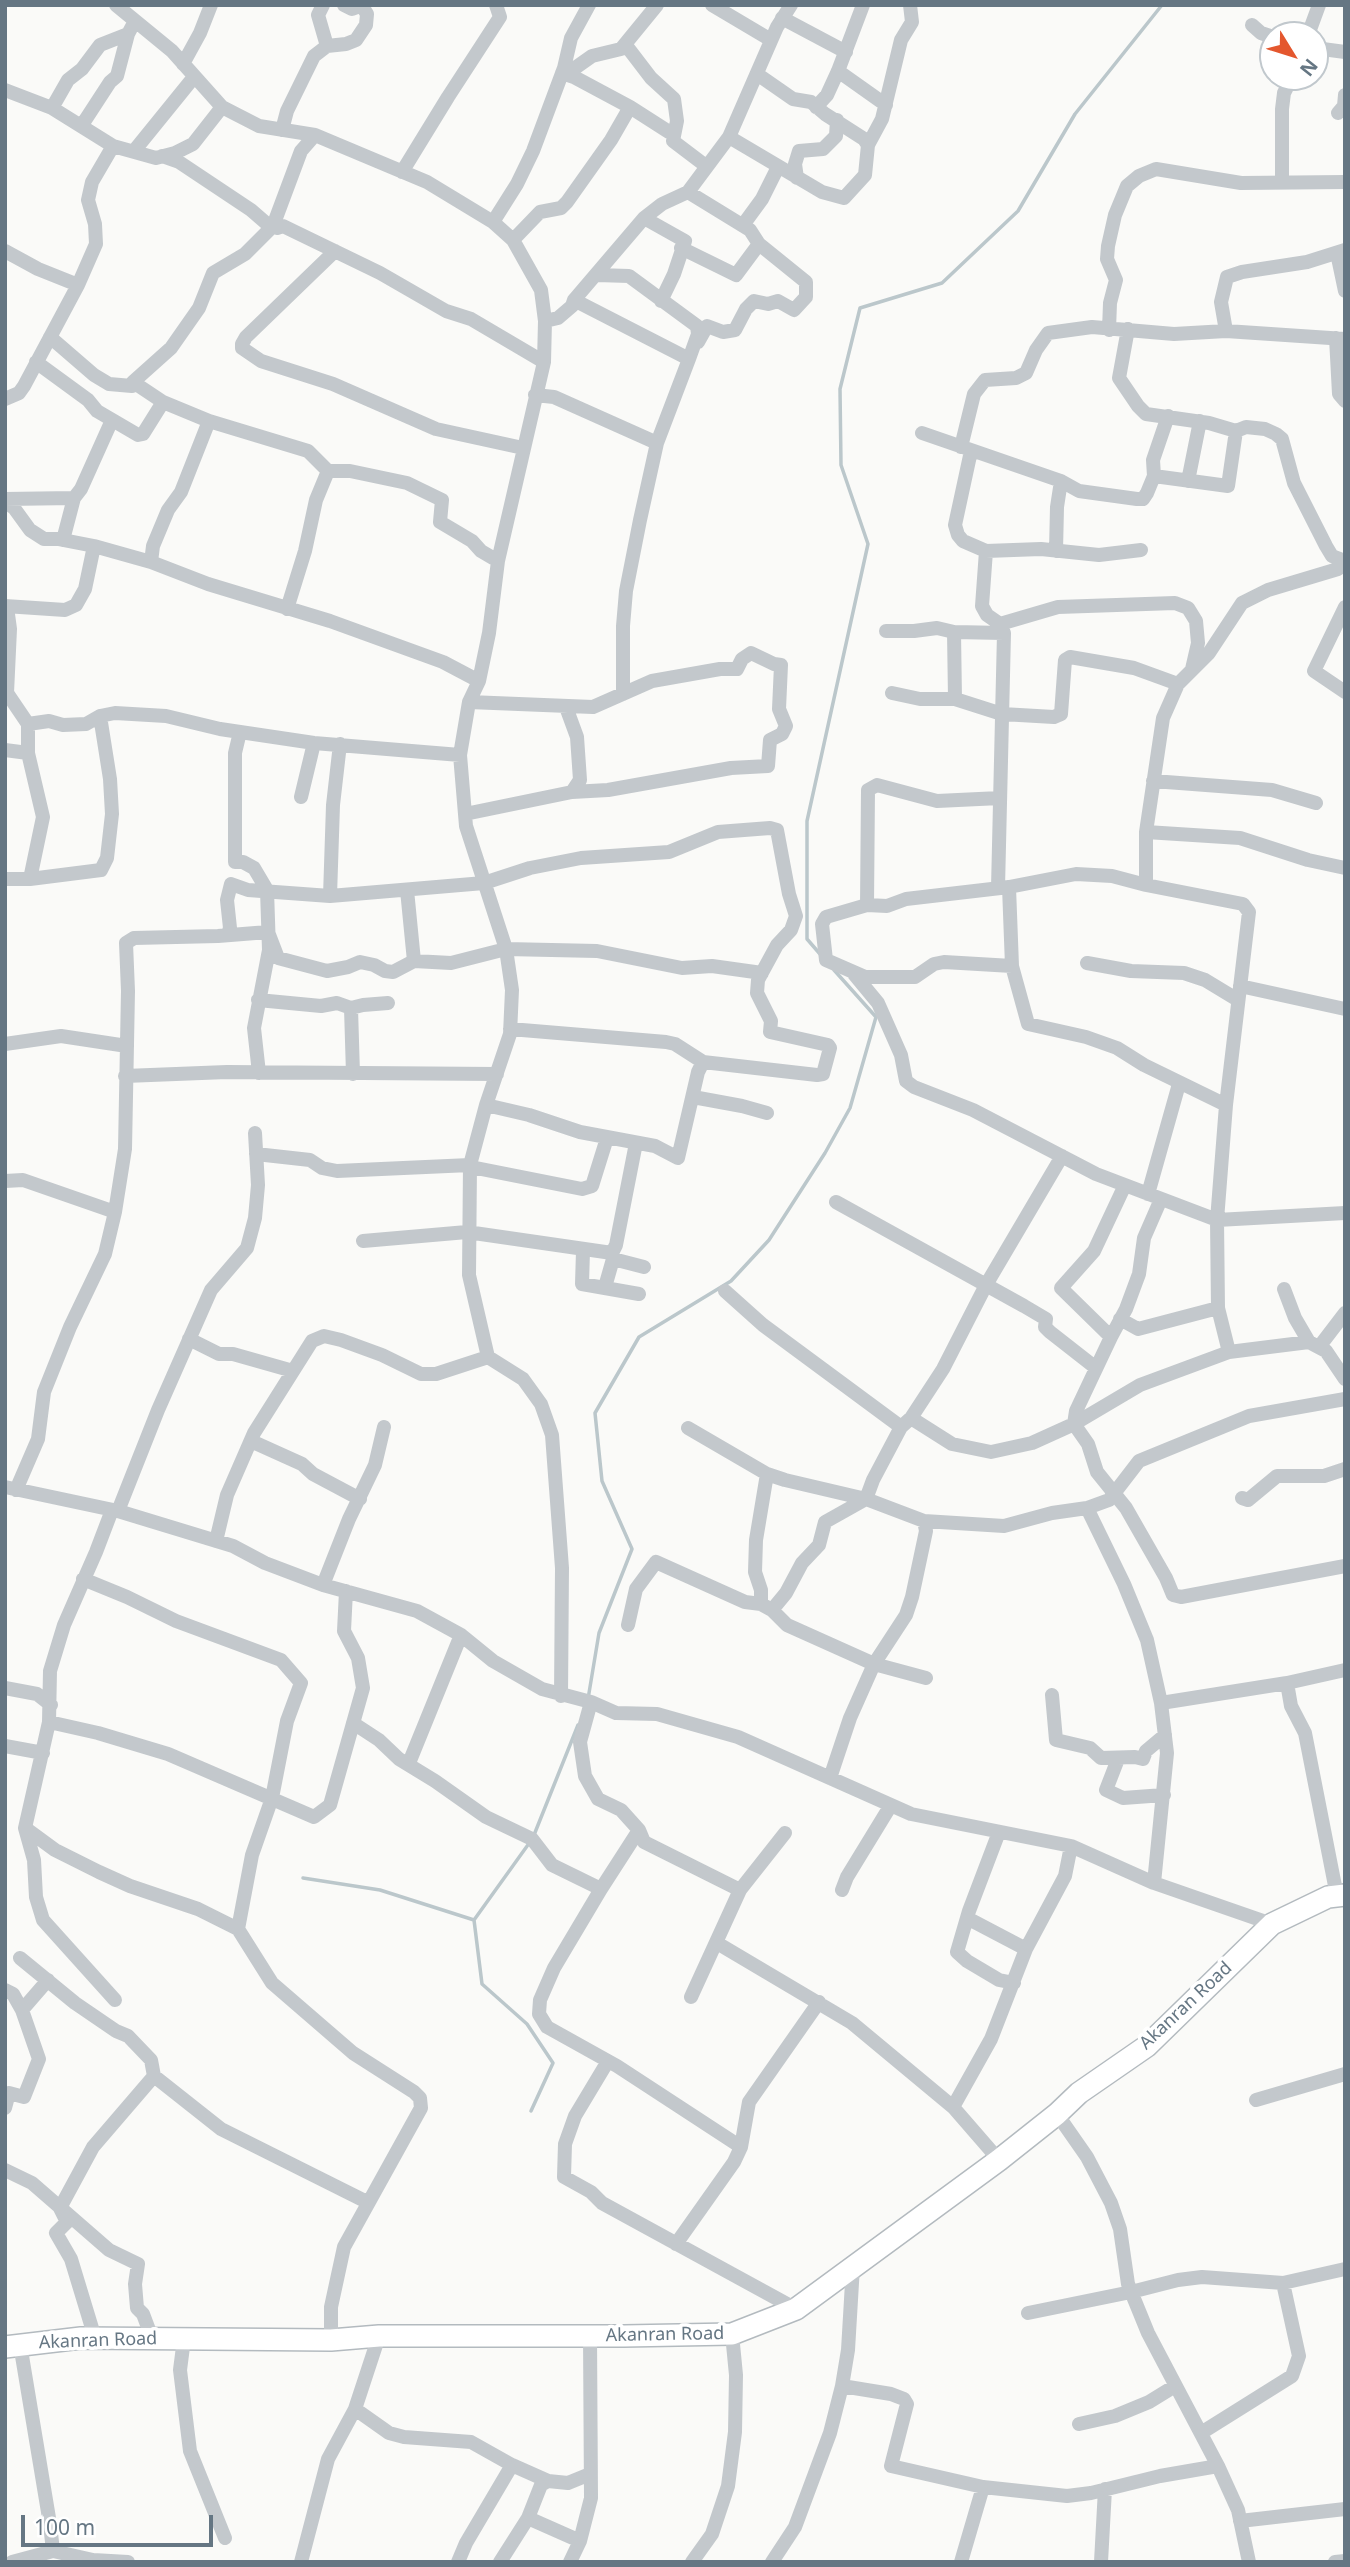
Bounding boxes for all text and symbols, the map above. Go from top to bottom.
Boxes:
north arrow [1259,21,1329,91]
text: N [1294,54,1324,82]
street label: Akanran Road [1135,1958,1237,2054]
street label: Akanran Road [606,2323,724,2347]
street label: Akanran Road [38,2328,158,2354]
scale bar [24,2500,217,2544]
text: 100 m [34,2513,95,2541]

